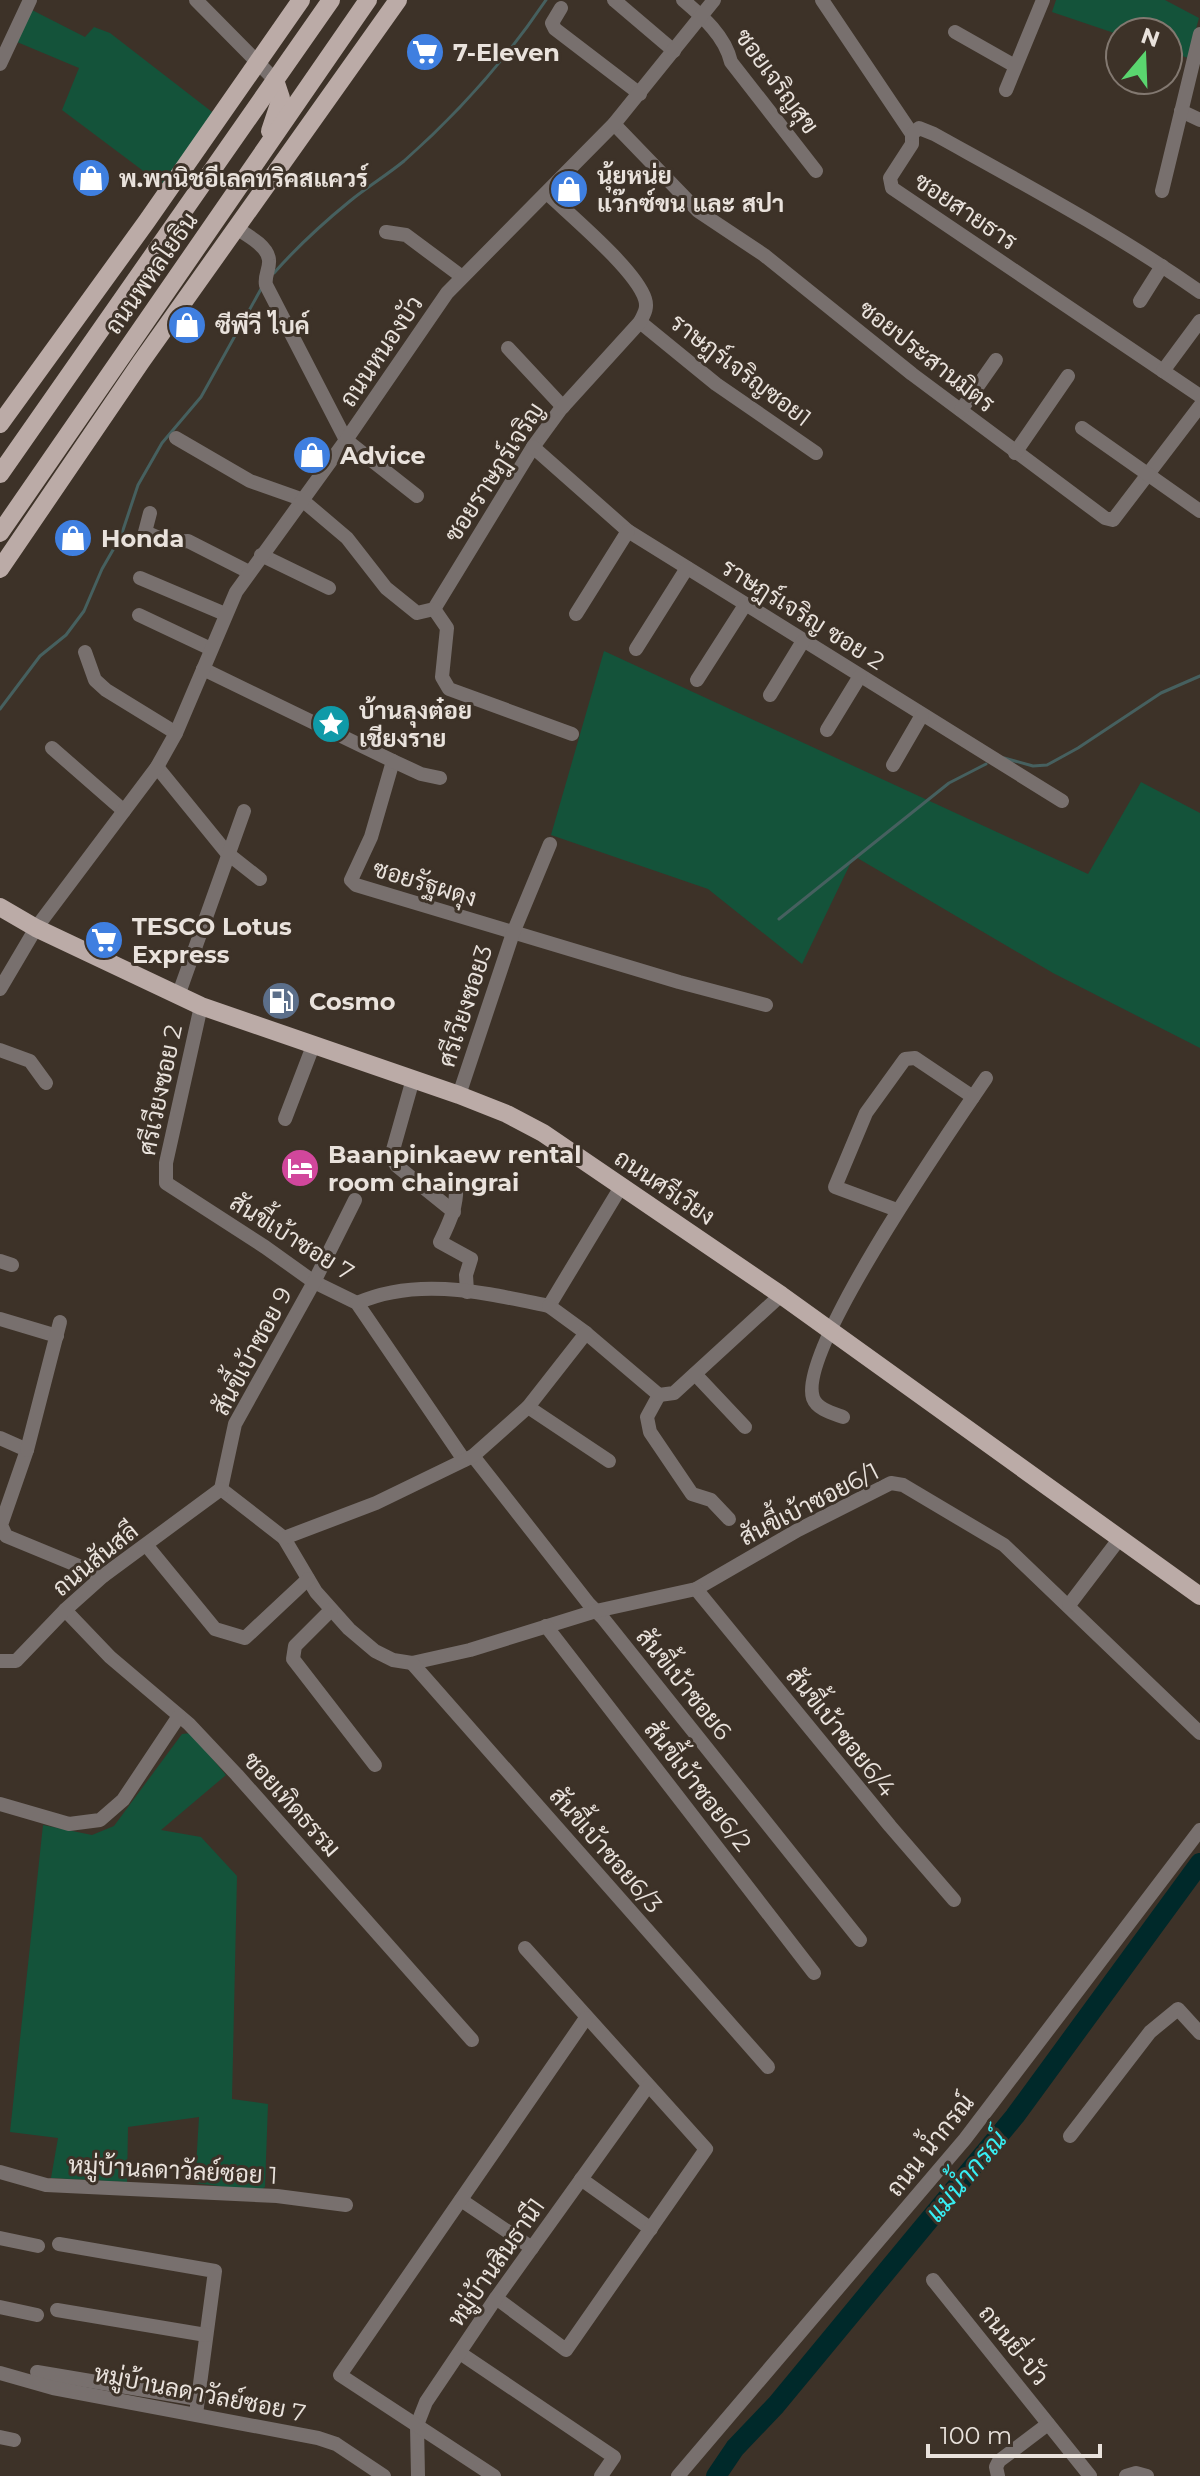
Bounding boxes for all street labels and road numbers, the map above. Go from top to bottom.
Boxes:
street label: ซอยเจริญสุข [727,23,825,140]
street label: ซอยสายธาร [909,166,1023,256]
street label: ถนนพหลโยธิน [98,206,204,340]
street label: ถนนหนองบัว [333,290,429,412]
street label: ซอยประสานมิตร [853,294,1001,418]
street label: ราษฎร์เจริญซอย1 [663,307,818,434]
street label: ซอยราษฎร์เจริญ [437,396,552,548]
street label: ราษฎร์เจริญ ซอย 2 [715,551,890,678]
street label: ซอยรัฐผดุง [369,853,480,914]
street label: ศรีเวียงซอย3 [432,941,498,1071]
street label: ศรีเวียงซอย 2 [132,1022,188,1158]
street label: ถนนศรีเวียง [609,1143,721,1231]
street label: สันขี้เบ้าซอย 7 [225,1181,363,1287]
street label: สันขี้เบ้าซอย 9 [200,1278,298,1420]
street label: สันขี้เบ้าซอย6/1 [731,1450,884,1552]
street label: ถนนสันสลี [46,1516,144,1602]
street label: สันขี้เบ้าซอย6 [630,1618,743,1746]
street label: สันขี้เบ้าซอย6/4 [780,1657,907,1803]
street label: สันขี้เบ้าซอย6/2 [638,1711,763,1857]
street label: ซอยเทิดธรรม [237,1746,347,1862]
street label: สันขี้เบ้าซอย6/3 [544,1777,674,1919]
street label: ถนน น้ำกรณ์ [876,2085,980,2202]
street label: หมู่บ้านลดาวัลย์ซอย 1 [67,2149,279,2193]
street label: หมู่บ้านสินธานี1 [441,2192,553,2334]
street label: ถนนยี่-บัว [973,2295,1060,2391]
street label: หมู่บ้านลดาวัลย์ซอย 7 [91,2357,309,2431]

